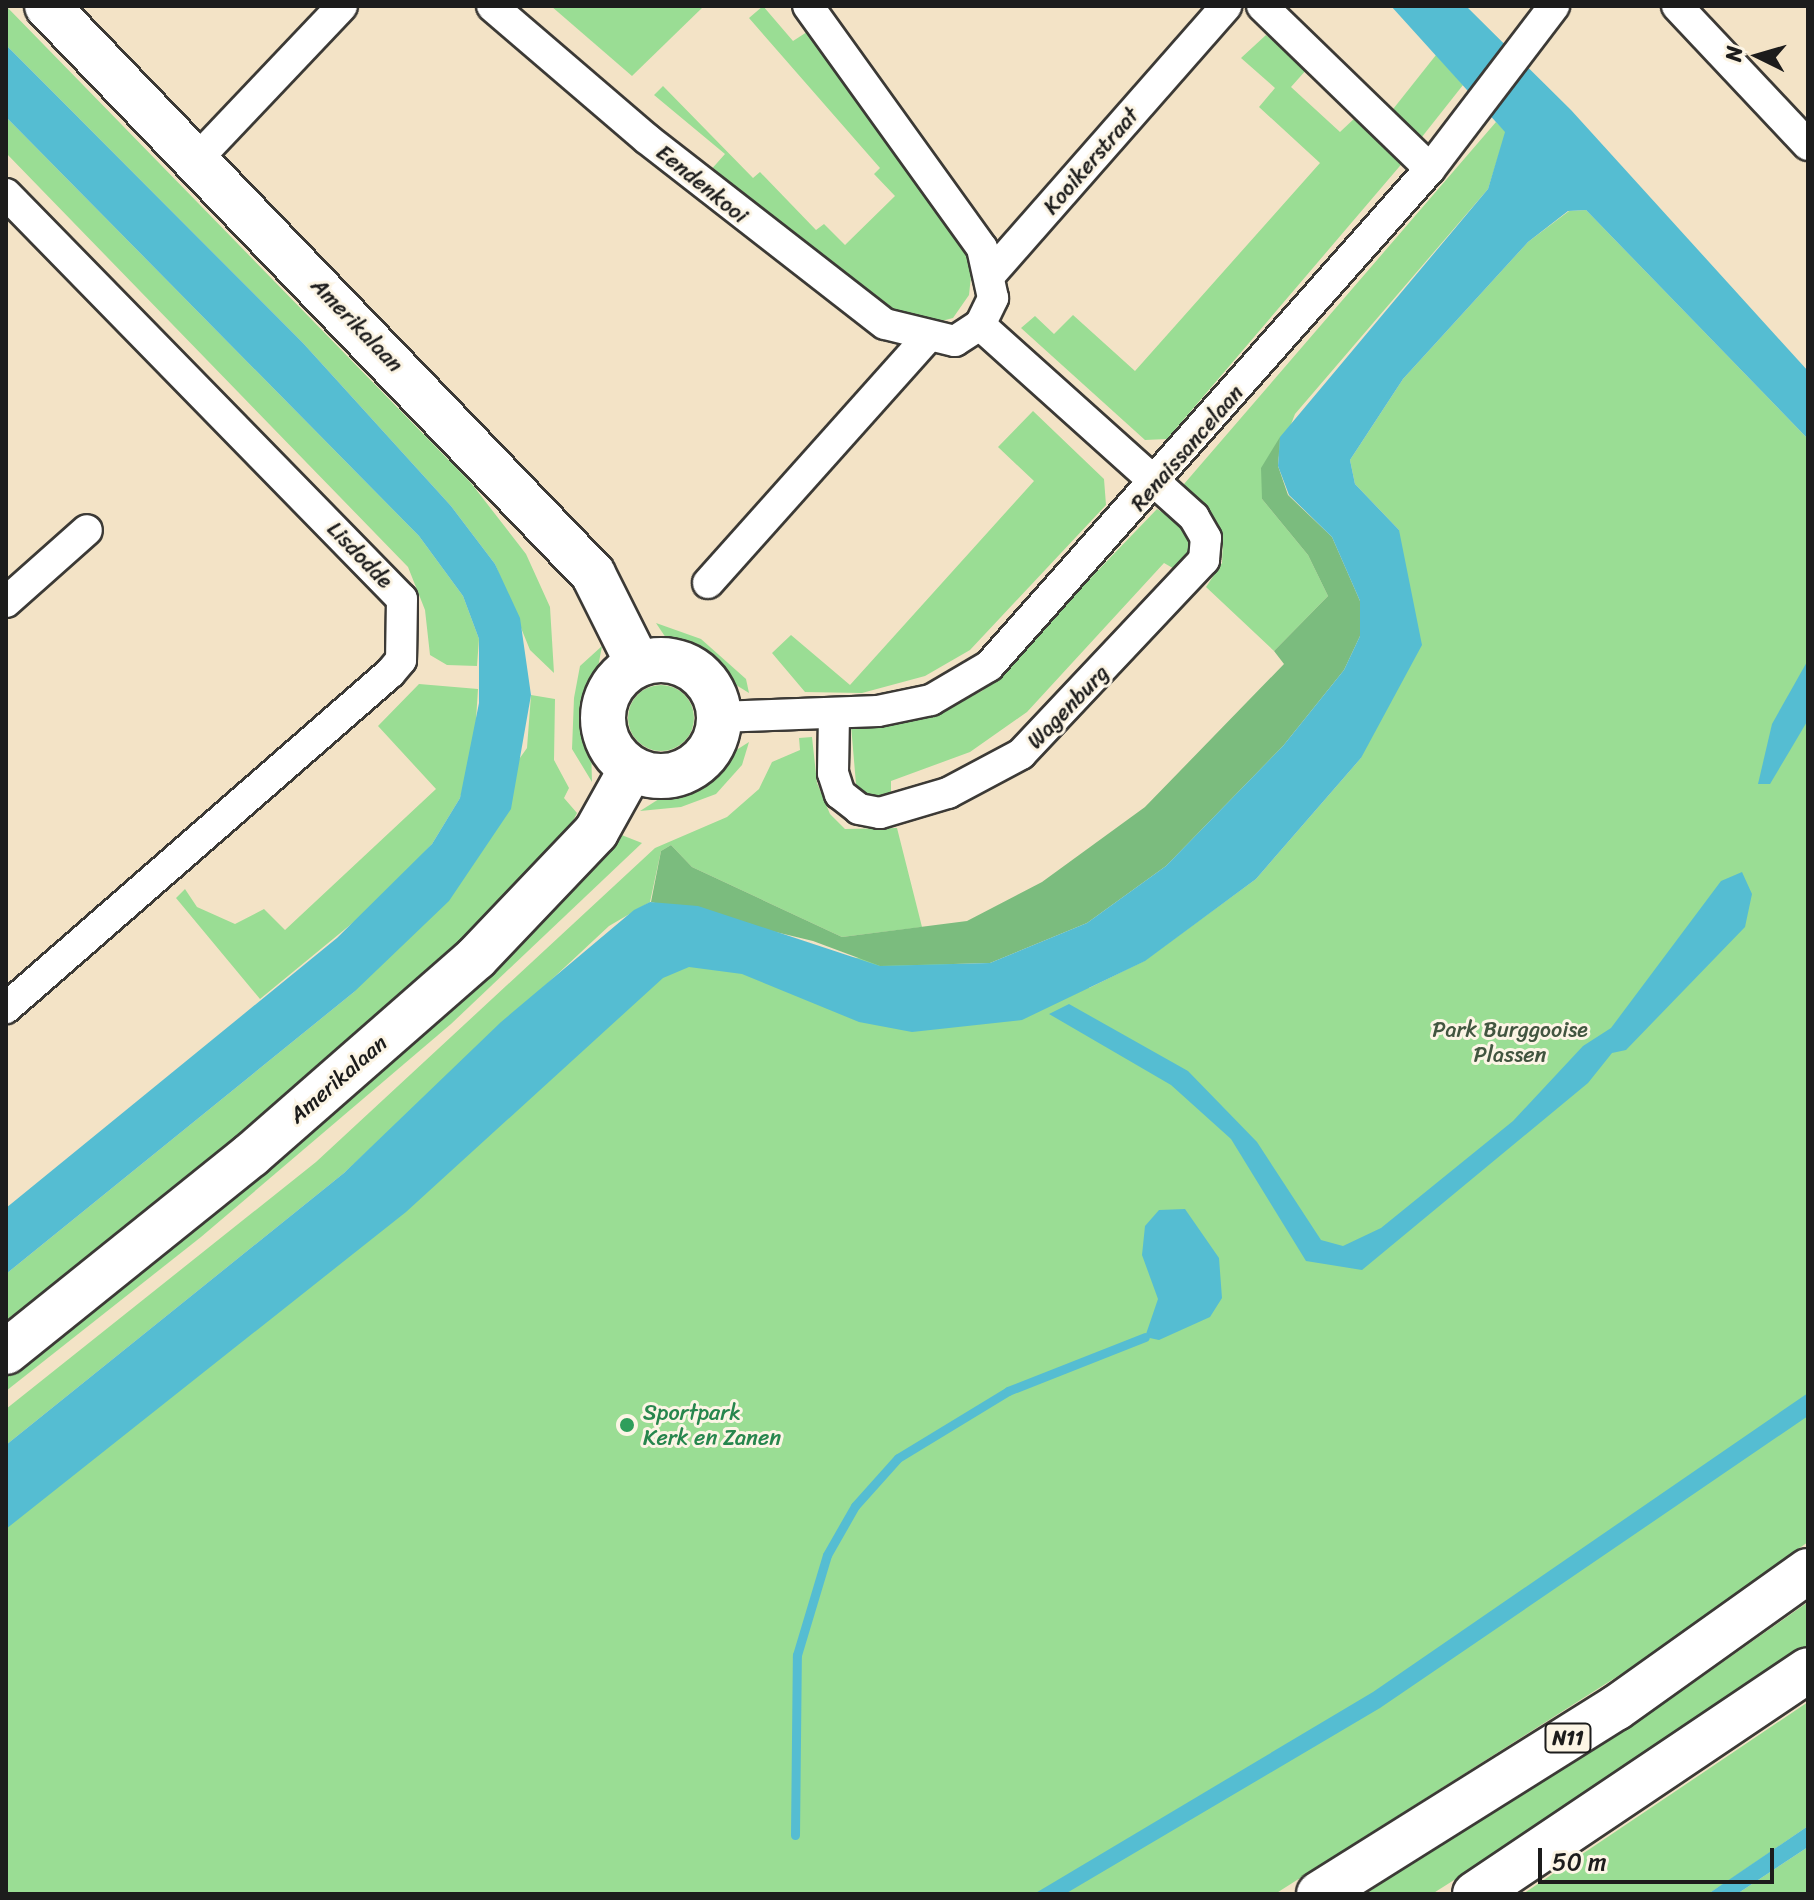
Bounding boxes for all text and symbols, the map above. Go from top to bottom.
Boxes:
north arrow [1718,16,1798,96]
text: N [1714,45,1754,63]
street label: Kooikerstraat [1038,102,1144,220]
street label: Eendenkooi [651,139,753,229]
street label: Amerikalaan [306,272,408,378]
street label: Renaissancelaan [1125,380,1249,516]
street label: Lisdodde [322,516,398,594]
street label: Wagenburg [1022,660,1114,754]
park label: Park Burggooise Plassen [1431,1016,1589,1068]
street label: Amerikalaan [284,1029,392,1129]
place label: Sportpark Kerk en Zanen [643,1399,781,1450]
marker: Sportpark Kerk en Zanen [618,1416,636,1434]
road number: N11 [1544,1722,1592,1754]
scale bar [1542,1832,1778,1882]
text: 50 m [1552,1841,1607,1883]

